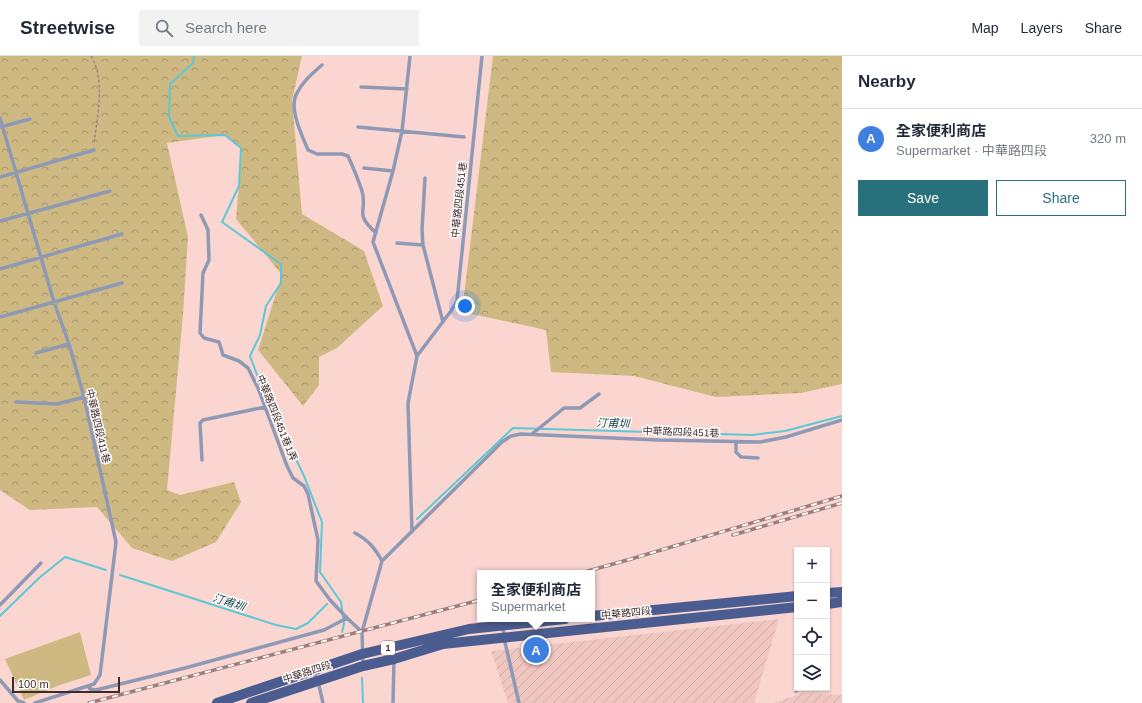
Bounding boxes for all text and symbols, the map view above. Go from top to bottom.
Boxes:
search box [139,10,419,46]
text: Streetwise [20,17,115,38]
icon: search [153,17,175,39]
text: Search here [185,19,267,36]
text: Map [971,20,999,36]
text: Layers [1021,20,1063,36]
text: Share [1085,20,1122,36]
text: Nearby [858,72,916,91]
text: 全家便利商店 [896,122,986,139]
text: A [866,131,876,146]
text: 320 m [1090,131,1126,146]
text: Supermarket · 中華路四段 [896,143,1047,158]
street label: 中華路四段451巷 [450,161,468,239]
button: Save [858,180,988,216]
button: Share [996,180,1126,216]
your location [455,296,475,316]
street label: 中華路四段451巷1弄 [255,373,299,463]
street label: 中華路四段411巷 [84,388,112,464]
water label: 汀甫圳 [596,416,632,430]
street label: 中華路四段451巷 [642,425,720,439]
map controls [794,547,830,691]
button: + [794,547,830,583]
popup [477,570,595,622]
text: 全家便利商店 [491,581,581,598]
button: − [794,583,830,619]
water label: 汀甫圳 [211,591,248,613]
text: Supermarket [491,599,565,614]
street label: 中華路四段 [601,605,651,621]
button: locate [794,619,830,655]
pin: A [523,635,549,665]
road number: 1 [381,641,395,655]
button: layers [794,655,830,691]
street label: 中華路四段 [282,659,332,685]
scale bar [12,675,120,694]
text: 100 m [18,678,49,690]

